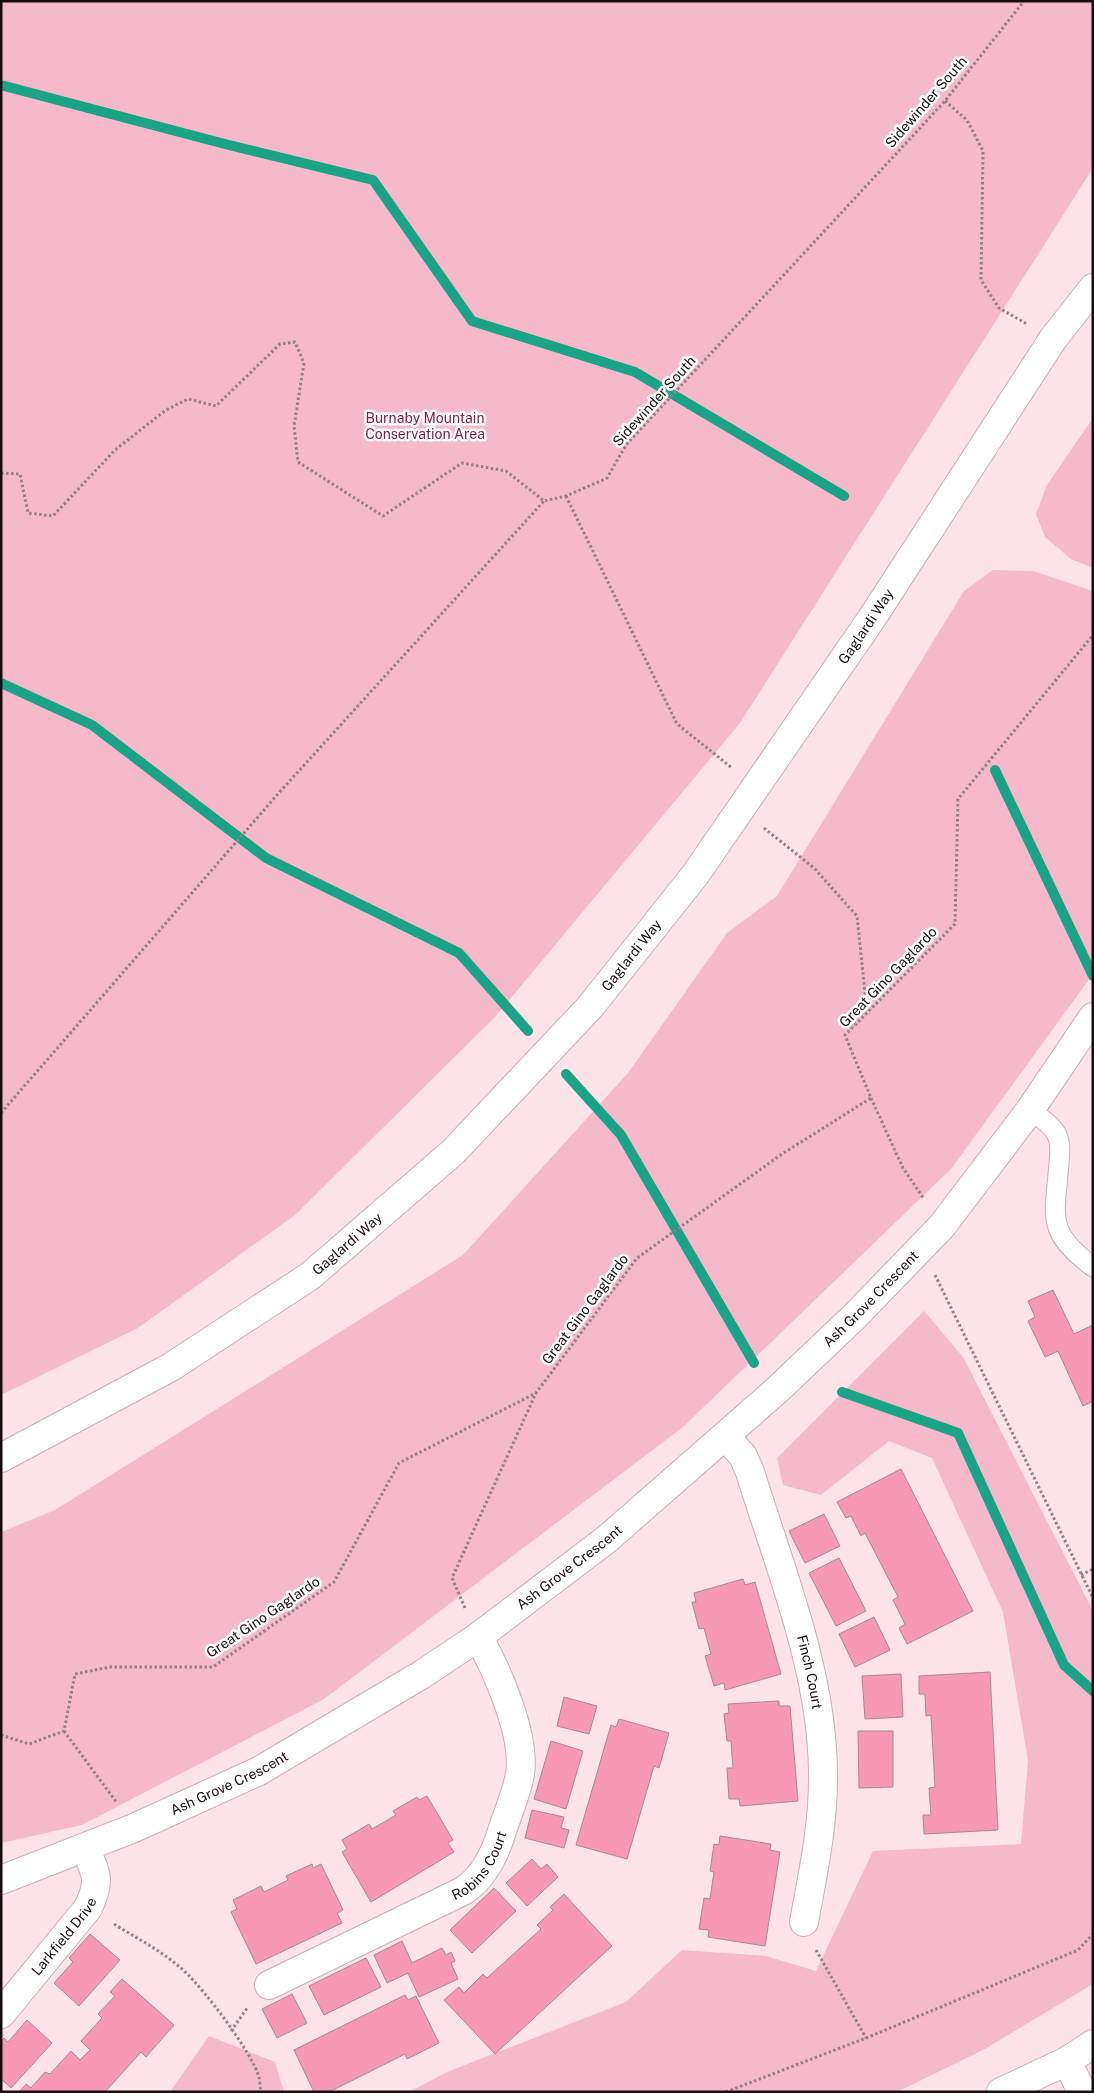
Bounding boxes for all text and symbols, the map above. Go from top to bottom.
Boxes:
street label: Sidewinder South [882,53,970,151]
street label: Sidewinder South [609,353,699,449]
park label: Burnaby Mountain Conservation Area [365,410,485,442]
street label: Gaglardi Way [835,586,897,667]
street label: Gaglardi Way [598,916,665,994]
street label: Great Gino Gaglardo [836,924,940,1030]
street label: Gaglardi Way [309,1209,385,1278]
street label: Ash Grove Crescent [820,1247,922,1350]
street label: Great Gino Gaglardo [539,1251,631,1367]
street label: Ash Grove Crescent [514,1522,625,1613]
street label: Great Gino Gaglardo [203,1573,323,1661]
street label: Finch Court [794,1633,826,1710]
street label: Ash Grove Crescent [168,1748,291,1818]
street label: Robins Court [449,1829,510,1903]
street label: Larkfield Drive [28,1895,100,1978]

